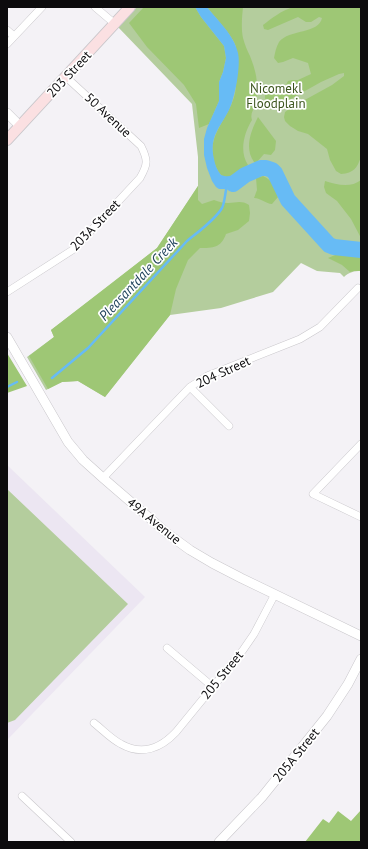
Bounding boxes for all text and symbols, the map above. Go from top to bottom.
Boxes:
street label: 203 Street [43,47,95,101]
park label: Nicomekl Floodplain [246,80,306,112]
street label: 50 Avenue [81,89,135,141]
street label: 203A Street [66,195,124,254]
water label: Pleasantdale Creek [95,233,182,324]
street label: 204 Street [193,352,253,392]
street label: 49A Avenue [123,494,185,548]
street label: 205 Street [197,647,247,703]
street label: 205A Street [269,724,323,786]

